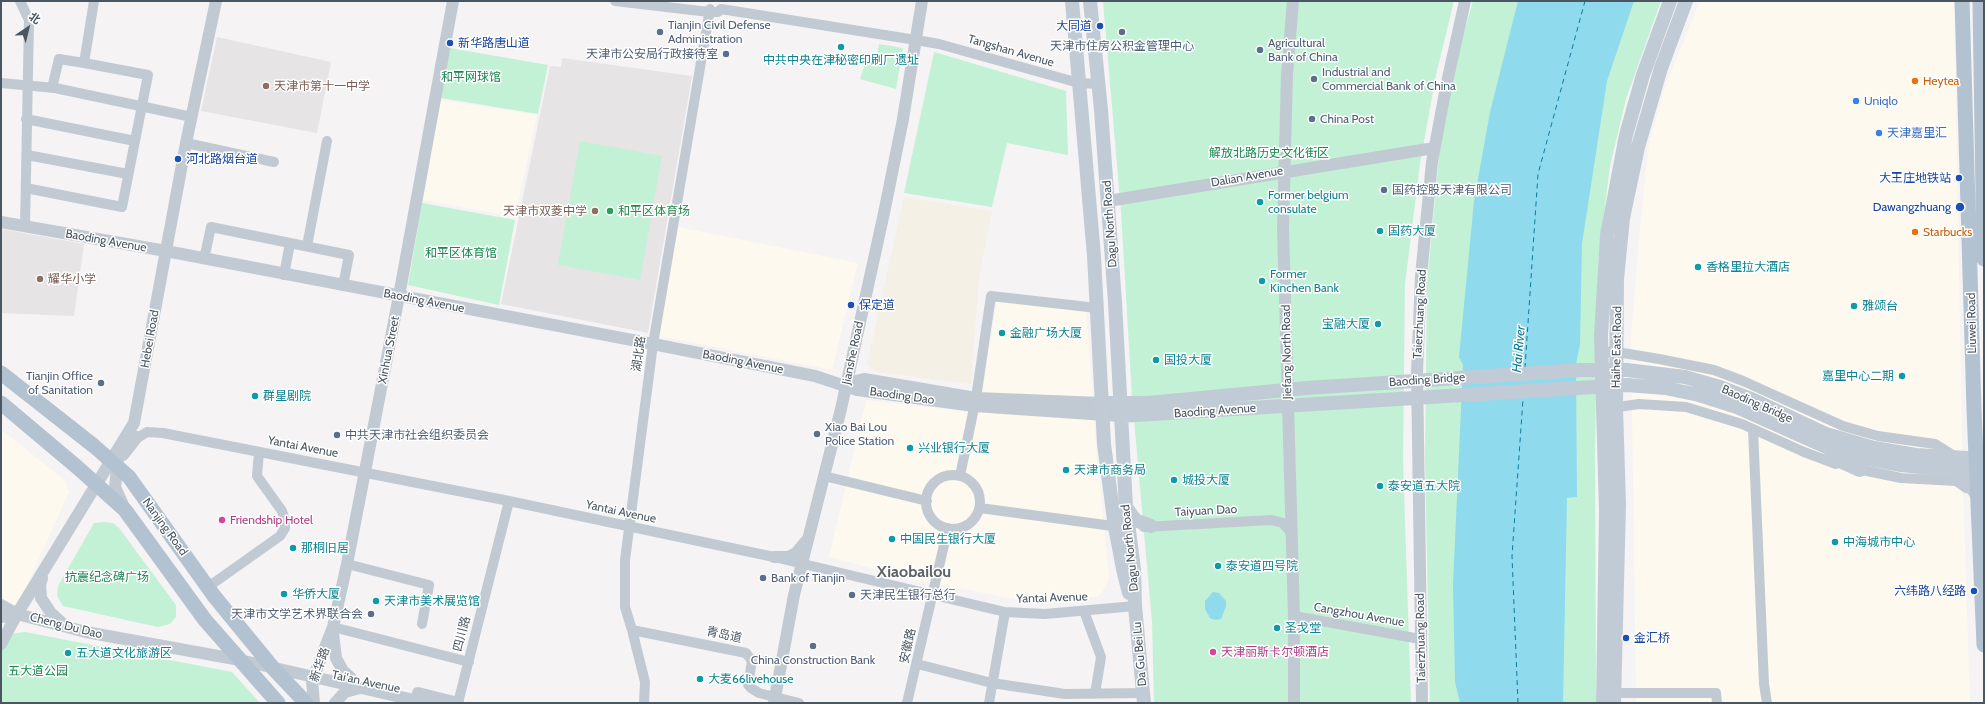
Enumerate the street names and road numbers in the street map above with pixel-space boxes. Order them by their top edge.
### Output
street label: Tangshan Avenue [966,32,1056,70]
street label: Dalian Avenue [1210,164,1284,190]
street label: Dagu North Road [1100,180,1120,268]
street label: Baoding Avenue [64,227,148,255]
street label: Taierzhuang Road [1410,269,1430,359]
street label: Baoding Avenue [382,286,466,316]
street label: Liuwei Road [1964,292,1980,354]
street label: Jiefang North Road [1279,305,1295,399]
street label: Haihe East Road [1609,306,1625,388]
street label: Hebei Road [138,309,162,369]
street label: Xinhua Street [375,315,403,385]
street label: Jianshe Road [839,320,867,386]
street label: 湖北路 [629,335,649,373]
street label: Baoding Avenue [701,347,785,377]
street label: Baoding Bridge [1388,370,1466,390]
street label: Baoding Bridge [1719,382,1795,426]
street label: Baoding Dao [869,384,935,408]
street label: Baoding Avenue [1174,401,1256,421]
street label: Yantai Avenue [267,433,339,461]
street label: Nanjing Road [139,496,191,558]
street label: Yantai Avenue [585,498,657,526]
street label: Taiyuan Dao [1174,502,1238,520]
street label: Dagu North Road [1118,504,1142,592]
street label: Yantai Avenue [1016,590,1088,606]
street label: Taierzhuang Road [1413,593,1429,683]
street label: Cangzhou Avenue [1313,600,1405,630]
street label: Cheng Du Dao [28,610,104,642]
street label: 四川路 [451,615,473,653]
street label: Da Gu Bei Lu [1130,621,1150,687]
street label: 青岛道 [705,624,743,646]
street label: 安徽路 [897,627,919,665]
street label: 新华路 [307,646,333,684]
street label: Tai'an Avenue [331,668,401,696]

